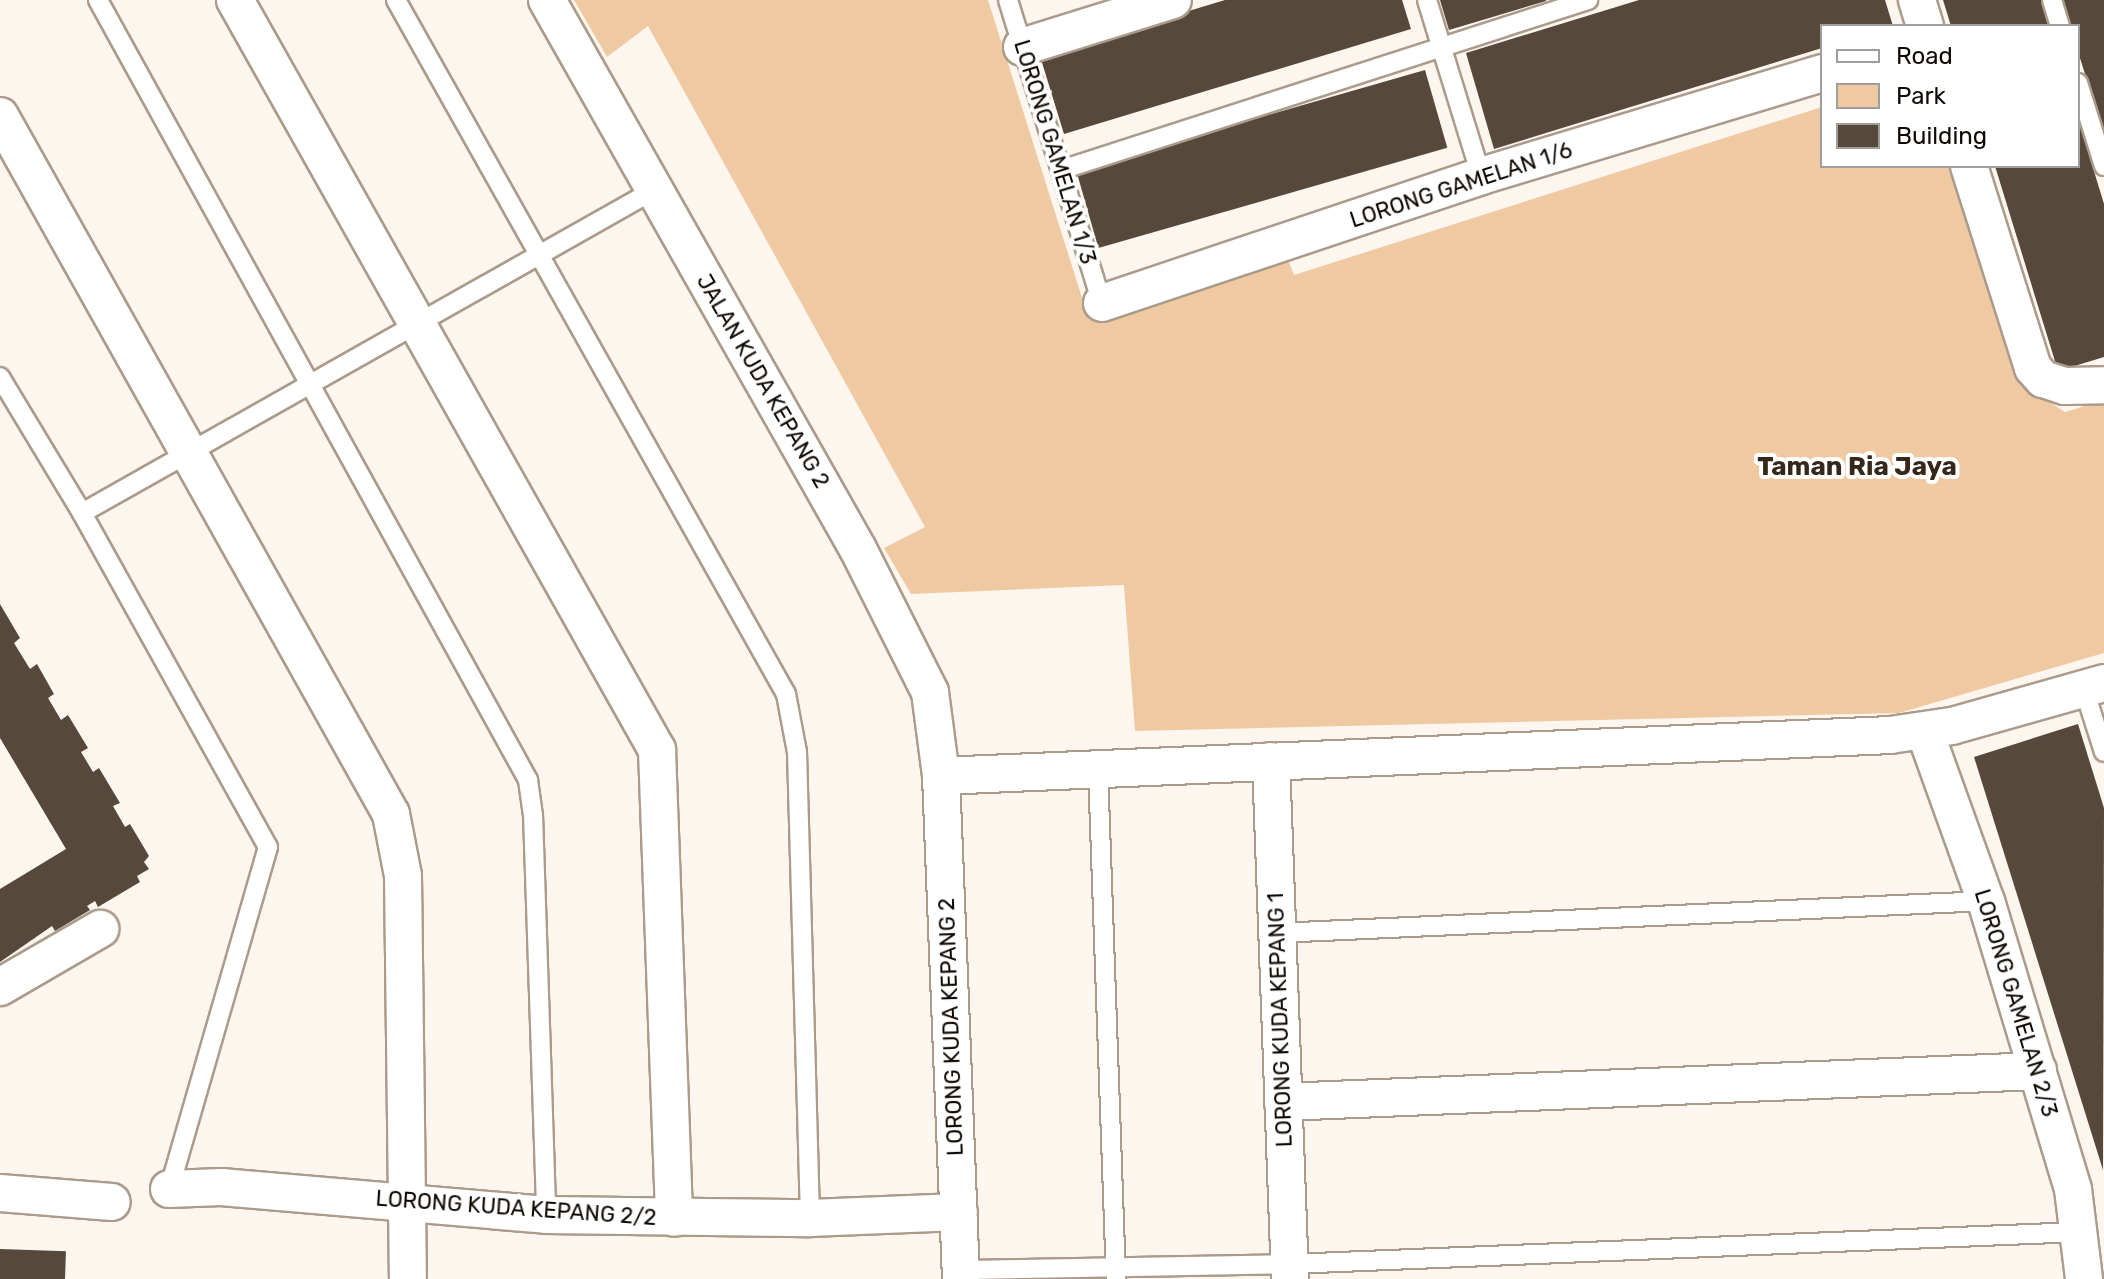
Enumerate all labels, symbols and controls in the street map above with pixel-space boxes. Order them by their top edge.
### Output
legend [1820,24,2080,168]
street label: LORONG GAMELAN 1/3 [1008,37,1102,267]
text: Road [1896,42,1953,70]
text: Park [1896,82,1946,110]
text: Building [1896,122,1987,150]
street label: LORONG GAMELAN 1/6 [1347,137,1575,233]
street label: JALAN KUDA KEPANG 2 [691,269,835,493]
district label: Taman Ria Jaya [1757,451,1957,483]
street label: LORONG GAMELAN 2/3 [1969,886,2063,1120]
street label: LORONG KUDA KEPANG 1 [1262,892,1298,1148]
street label: LORONG KUDA KEPANG 2 [933,897,969,1157]
street label: LORONG KUDA KEPANG 2/2 [374,1185,658,1231]

